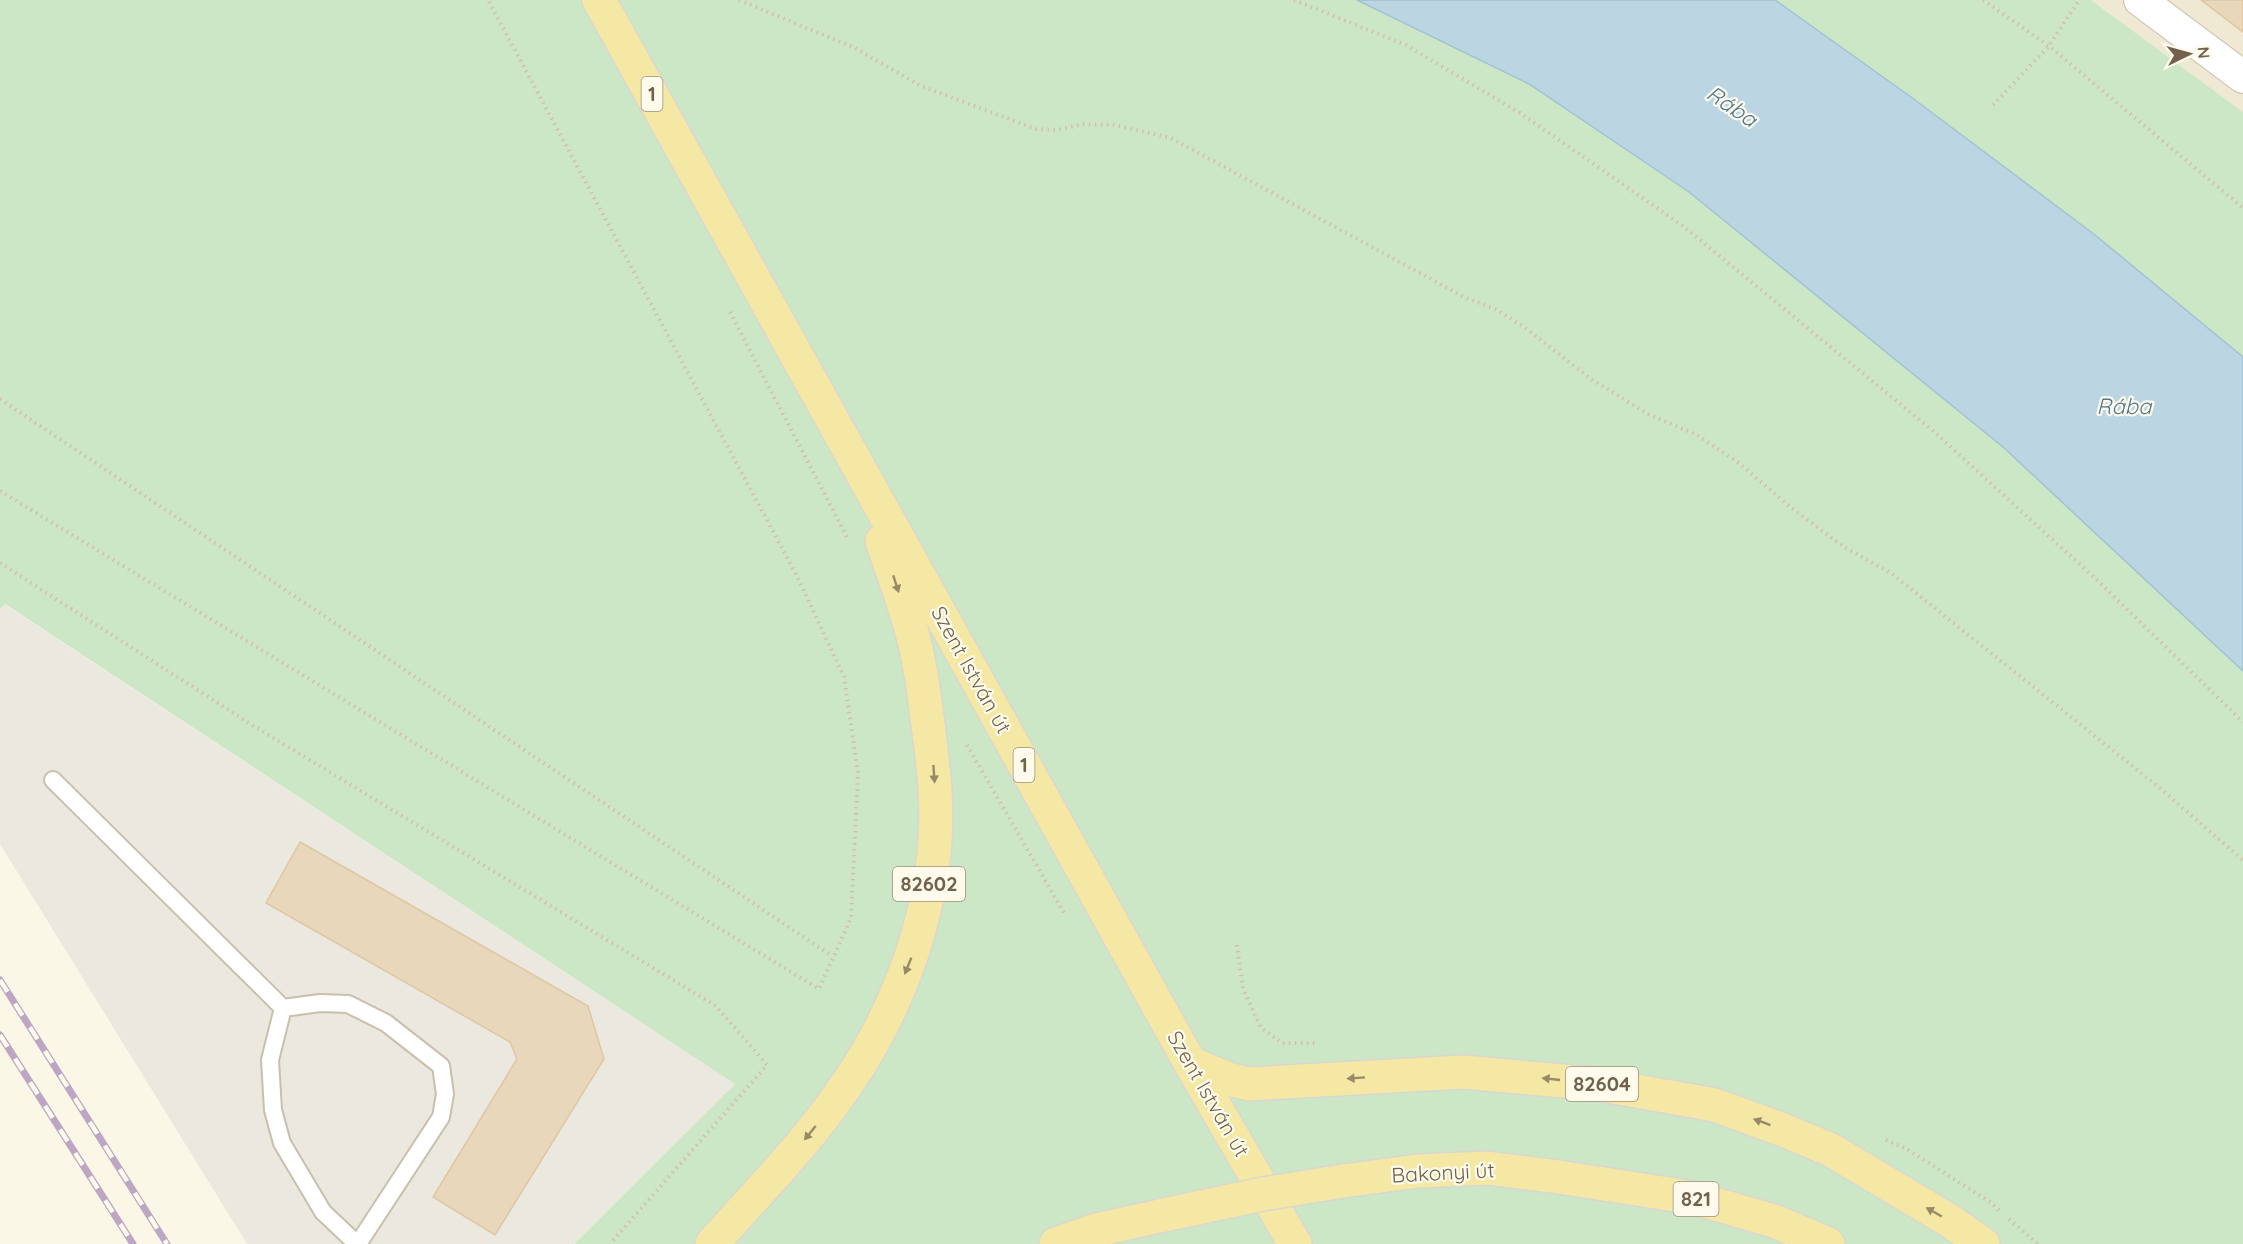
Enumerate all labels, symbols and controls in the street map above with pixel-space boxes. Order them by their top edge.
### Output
north arrow [2159,24,2219,84]
text: N [2193,46,2214,59]
road number: 1 [642,77,662,111]
water label: Rába [1701,79,1764,134]
water label: Rába [2097,392,2153,420]
one-way arrow [891,575,901,593]
street label: Szent István út [926,601,1018,738]
road number: 1 [1014,748,1034,782]
one-way arrow [929,765,938,784]
road number: 82602 [893,867,965,901]
one-way arrow [903,957,913,975]
street label: Szent István út [1162,1026,1255,1161]
road number: 82604 [1566,1067,1638,1101]
one-way arrow [1347,1074,1366,1083]
one-way arrow [1541,1074,1560,1083]
one-way arrow [1753,1117,1771,1126]
one-way arrow [804,1126,816,1141]
street label: Bakonyi út [1391,1156,1495,1188]
road number: 821 [1674,1182,1718,1216]
one-way arrow [1926,1206,1942,1217]

